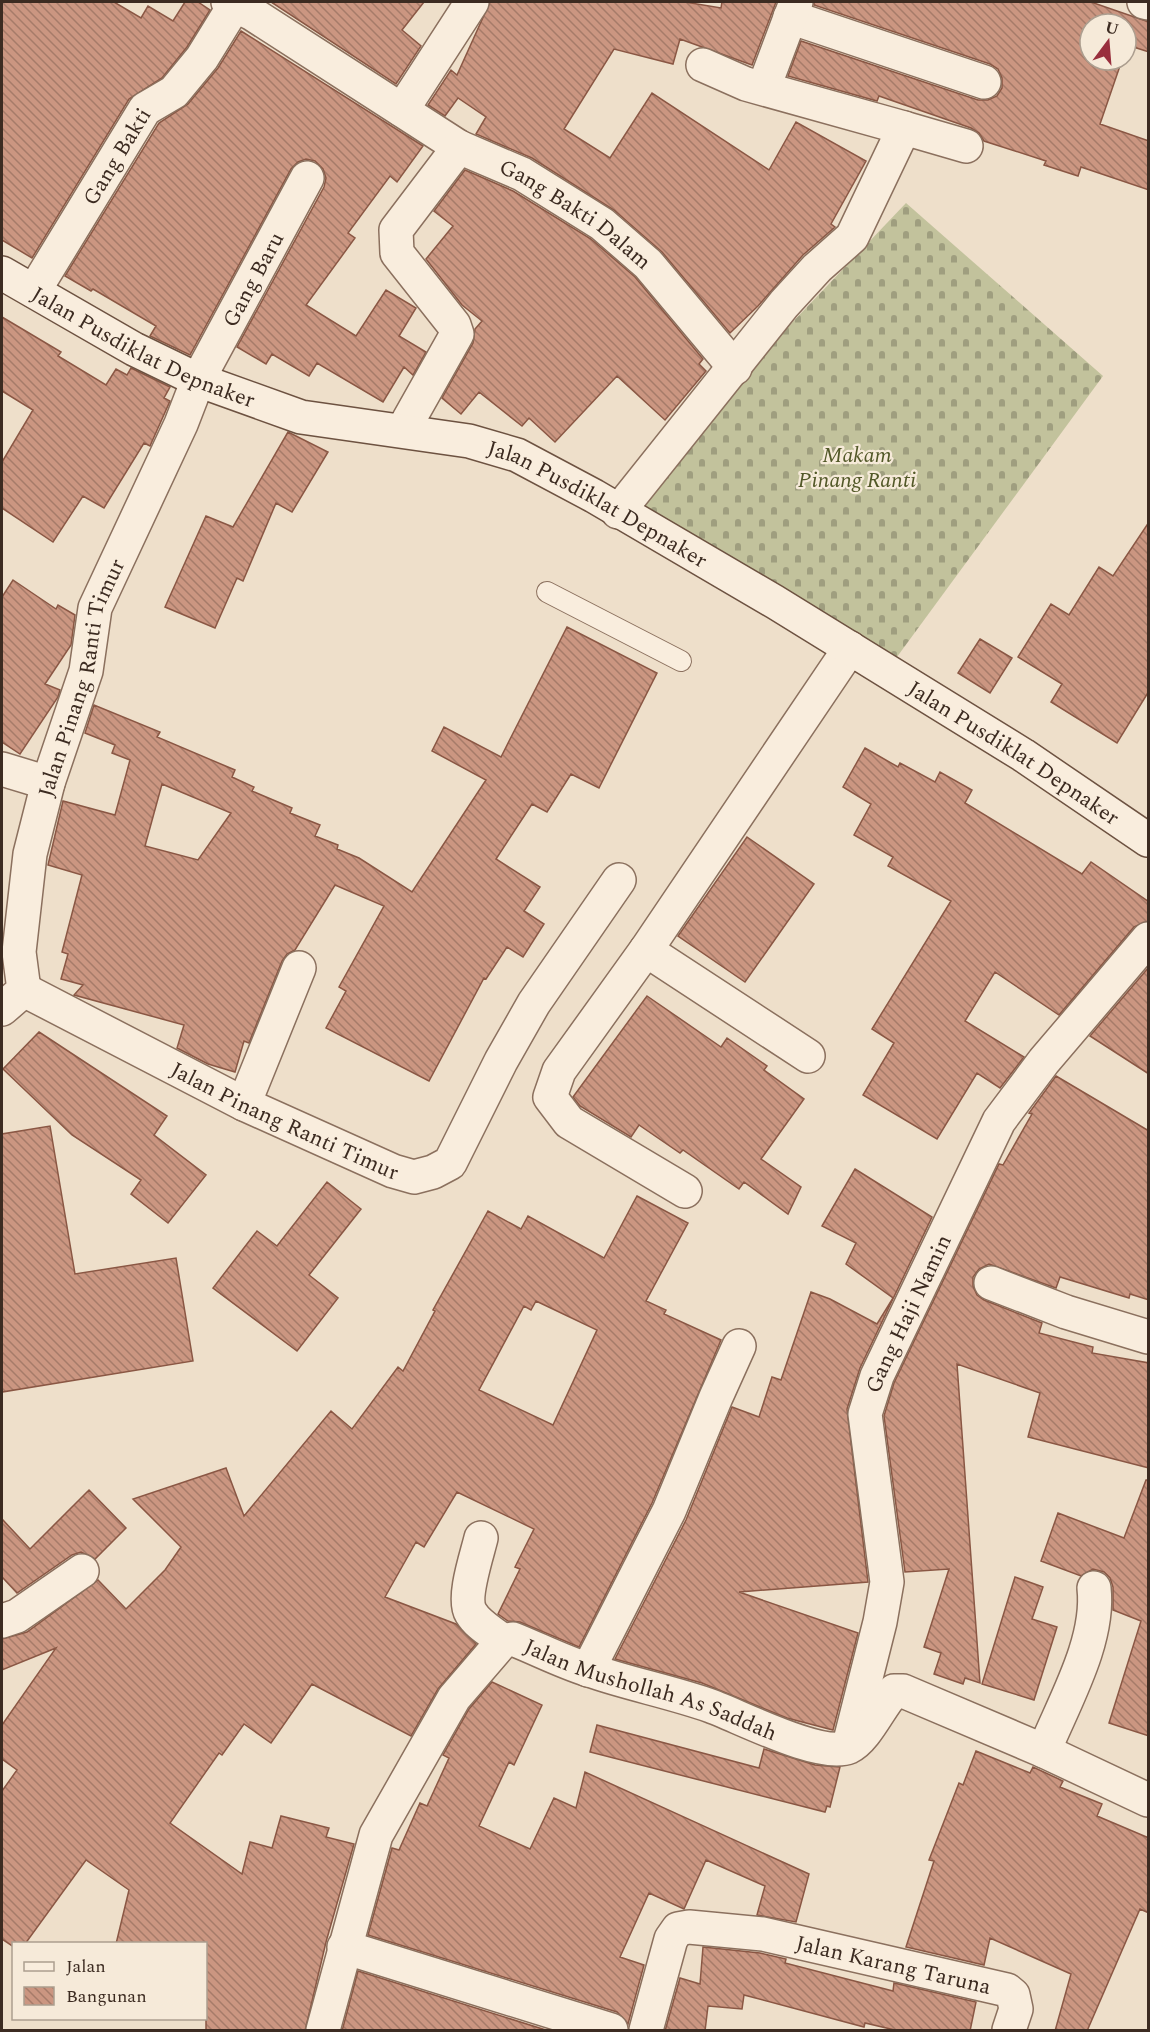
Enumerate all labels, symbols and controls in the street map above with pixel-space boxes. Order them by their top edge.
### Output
north arrow [1078,12,1138,72]
text: U [1102,15,1122,42]
street label: Gang Bakti [75,102,160,212]
street label: Gang Bakti Dalam [494,151,658,278]
street label: Gang Baru [214,226,293,334]
street label: Jalan Pusdiklat Depnaker [25,278,260,417]
street label: Jalan Pusdiklat Depnaker [483,432,714,577]
park label: Makam Pinang Ranti [798,439,916,497]
street label: Jalan Pinang Ranti Timur [30,553,134,801]
street label: Jalan Pusdiklat Depnaker [901,673,1126,834]
street label: Jalan Pinang Ranti Timur [164,1054,403,1190]
street label: Gang Haji Namin [858,1229,960,1397]
street label: Jalan Mushollah As Saddah [519,1631,782,1750]
street label: Jalan Karang Taruna [792,1927,994,2004]
legend [12,1942,207,2020]
text: Jalan [66,1953,106,1980]
text: Bangunan [66,1983,147,2010]

